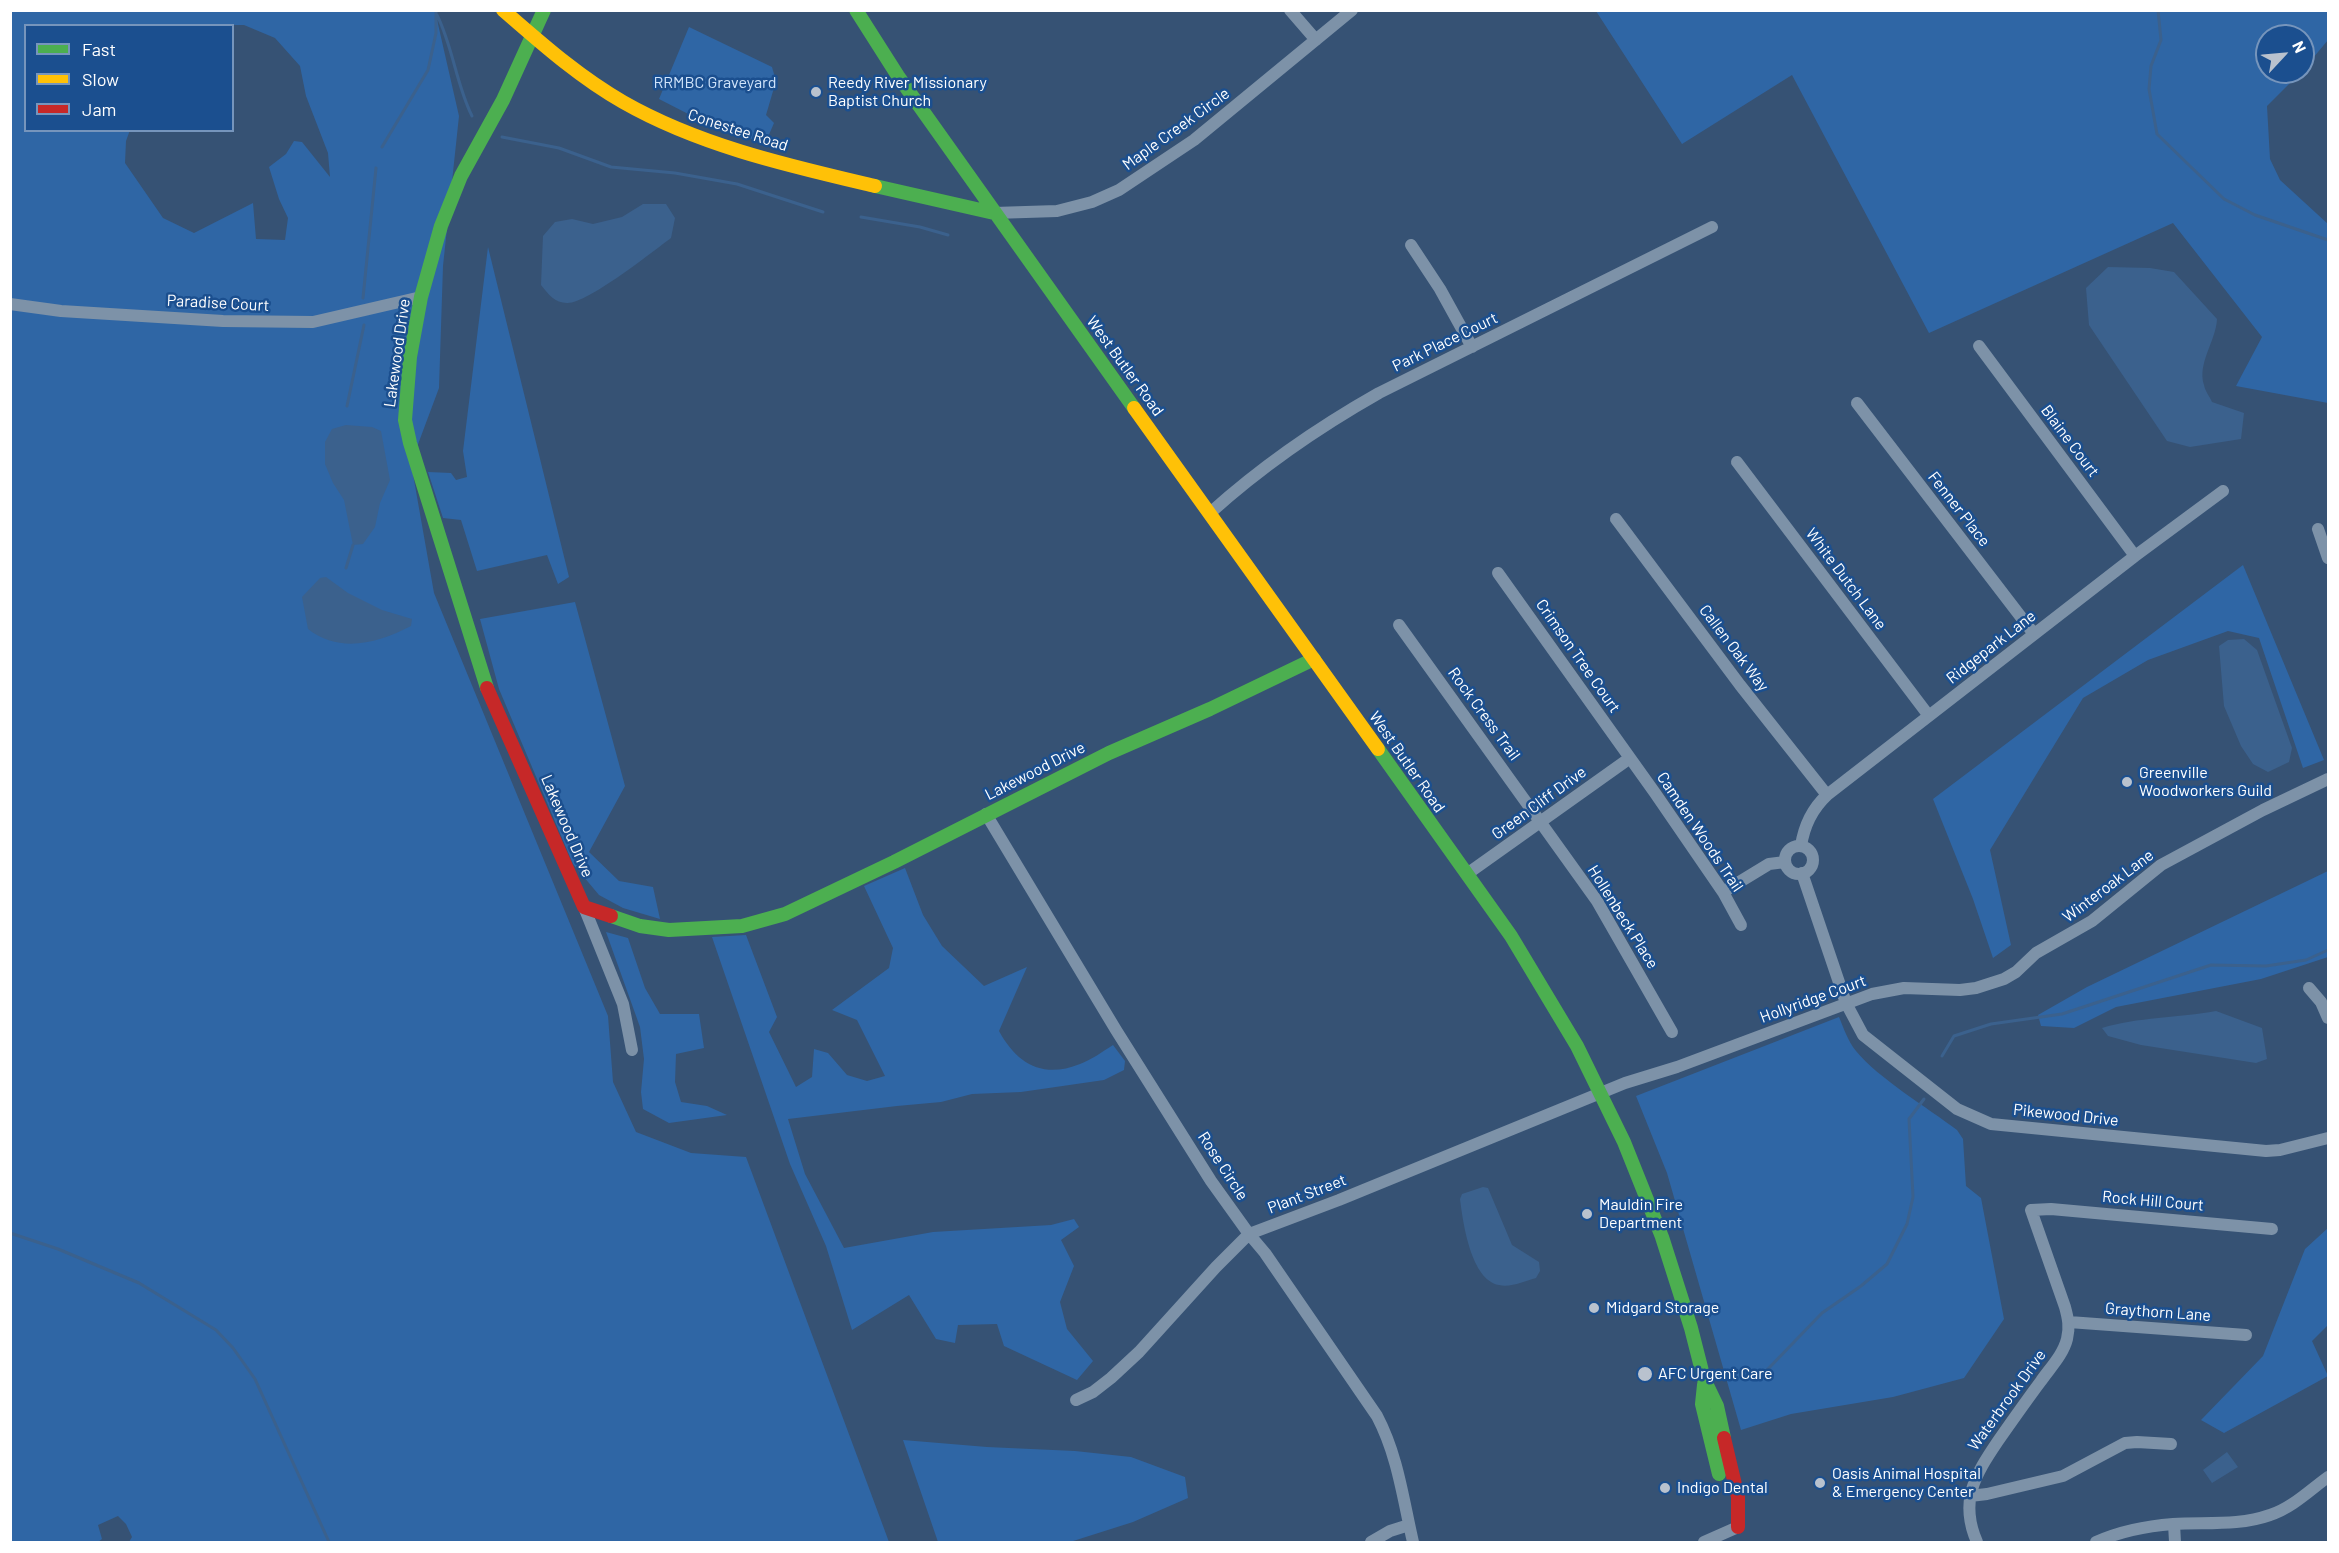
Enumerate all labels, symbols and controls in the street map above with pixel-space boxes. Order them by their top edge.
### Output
legend [24,24,234,132]
north arrow [2255,24,2315,84]
text: Fast [82,38,116,60]
text: N [2289,38,2311,56]
text: Slow [82,68,119,90]
park label: RRMBC Graveyard [653,73,777,93]
place label: Reedy River Missionary Baptist Church [828,73,987,111]
street label: Maple Creek Circle [1119,84,1233,174]
marker: Reedy River Missionary Baptist Church [809,85,823,99]
text: Jam [82,98,116,120]
street label: Conestee Road [685,105,791,155]
street label: Paradise Court [166,291,270,315]
street label: Lakewood Drive [380,297,414,409]
street label: Park Place Court [1389,308,1501,376]
street label: West Butler Road [1082,312,1168,420]
street label: Blaine Court [2037,401,2103,481]
street label: Fenner Place [1924,468,1994,550]
street label: White Dutch Lane [1802,524,1890,634]
street label: Crimson Tree Court [1532,596,1624,716]
street label: Callen Oak Way [1695,601,1773,695]
street label: Ridgepark Lane [1943,606,2039,688]
street label: Rock Cress Trail [1444,664,1524,764]
street label: West Butler Road [1365,708,1449,816]
street label: Lakewood Drive [982,738,1088,804]
street label: Green Cliff Drive [1488,762,1590,844]
place label: Greenville Woodworkers Guild [2139,763,2272,801]
street label: Camden Woods Trail [1653,768,1747,896]
street label: Lakewood Drive [537,772,597,880]
marker: Greenville Woodworkers Guild [2120,775,2134,789]
street label: Winteroak Lane [2059,846,2157,926]
street label: Hollenbeck Place [1583,862,1663,972]
street label: Hollyridge Court [1757,971,1869,1027]
street label: Pikewood Drive [2012,1100,2120,1130]
street label: Rose Circle [1194,1128,1252,1204]
street label: Plant Street [1265,1170,1349,1218]
street label: Rock Hill Court [2101,1187,2205,1215]
place label: Mauldin Fire Department [1599,1195,1683,1233]
marker: Mauldin Fire Department [1580,1207,1594,1221]
place label: Midgard Storage [1606,1298,1719,1318]
street label: Graythorn Lane [2104,1299,2212,1325]
marker: Midgard Storage [1587,1301,1601,1315]
street label: Waterbrook Drive [1964,1346,2050,1454]
place label: AFC Urgent Care [1658,1364,1772,1384]
marker: AFC Urgent Care [1636,1365,1654,1383]
place label: Oasis Animal Hospital & Emergency Center [1832,1464,1981,1502]
marker: Oasis Animal Hospital & Emergency Center [1813,1476,1827,1490]
place label: Indigo Dental [1677,1478,1768,1498]
marker: Indigo Dental [1658,1481,1672,1495]

